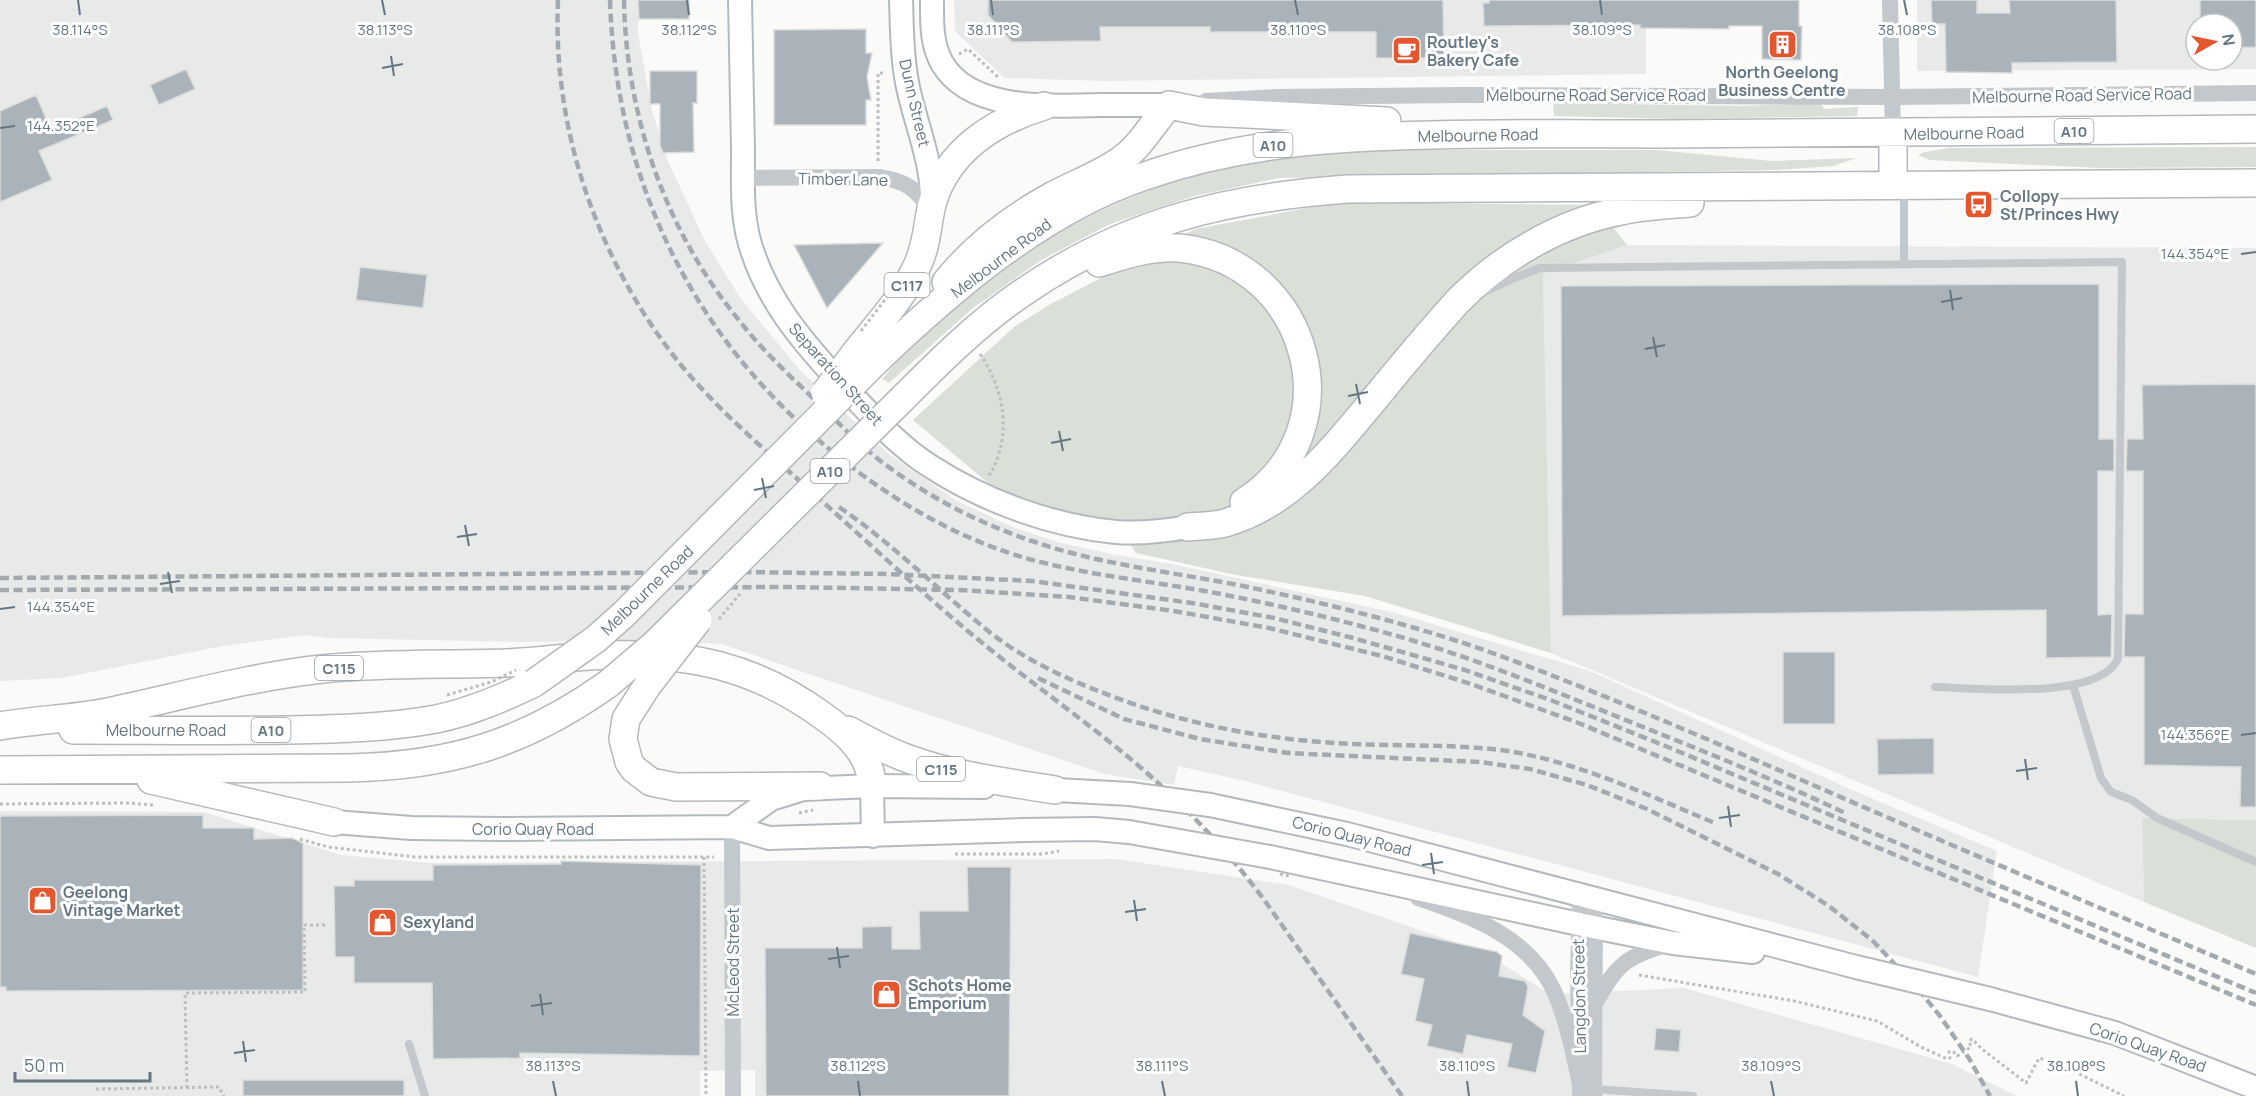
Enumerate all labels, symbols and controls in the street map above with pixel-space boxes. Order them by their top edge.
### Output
north arrow [2184,12,2244,72]
text: 38.114°S [52,19,108,40]
text: 38.113°S [358,19,413,40]
text: 38.112°S [661,19,717,40]
text: 38.111°S [967,19,1019,40]
text: 38.110°S [1270,19,1326,40]
text: 38.109°S [1572,19,1632,40]
text: 38.108°S [1878,19,1936,40]
building icon: North Geelong Business Centre [1766,28,1798,60]
place label: Routley's Bakery Cafe [1427,31,1519,71]
text: N [2217,32,2241,47]
cafe icon: Routley's Bakery Cafe [1390,35,1422,67]
street label: Dunn Street [894,57,936,149]
place label: North Geelong Business Centre [1718,61,1846,101]
street label: Melbourne Road Service Road [1972,82,2192,108]
street label: Melbourne Road Service Road [1486,84,1706,106]
text: 144.352°E [27,115,95,136]
road number: A10 [2054,119,2094,143]
street label: Melbourne Road [1903,121,2025,145]
street label: Melbourne Road [1417,123,1539,147]
road number: A10 [1254,133,1292,157]
street label: Timber Lane [798,167,888,191]
place label: Collopy St/Princes Hwy [2000,185,2119,225]
bus stop icon: Collopy St/Princes Hwy [1963,189,1995,221]
street label: Melbourne Road [946,213,1056,303]
text: 144.354°E [2161,243,2229,264]
road number: C117 [884,273,930,297]
street label: Separation Street [784,318,888,430]
road number: A10 [810,459,850,483]
street label: Melbourne Road [596,540,698,640]
text: 144.354°E [27,596,95,617]
road number: C115 [315,656,363,680]
road number: A10 [252,718,290,742]
street label: Melbourne Road [106,719,226,741]
text: 144.356°E [2161,724,2229,745]
road number: C115 [917,757,965,781]
street label: Corio Quay Road [1290,811,1414,861]
street label: Corio Quay Road [472,818,594,840]
place label: Geelong Vintage Market [63,881,181,921]
shop icon: Geelong Vintage Market [26,885,58,917]
shop icon: Sexyland [366,906,398,938]
street label: McLeod Street [722,908,744,1016]
place label: Sexyland [403,911,474,933]
street label: Langdon Street [1567,938,1591,1054]
place label: Schots Home Emporium [908,974,1012,1014]
shop icon: Schots Home Emporium [871,978,903,1010]
street label: Corio Quay Road [2087,1017,2209,1077]
scale bar [15,1045,150,1083]
text: 50 m [24,1053,64,1077]
text: 38.113°S [526,1055,581,1076]
text: 38.112°S [830,1055,886,1076]
text: 38.111°S [1136,1055,1188,1076]
text: 38.110°S [1439,1055,1495,1076]
text: 38.109°S [1741,1055,1801,1076]
text: 38.108°S [2047,1055,2105,1076]

